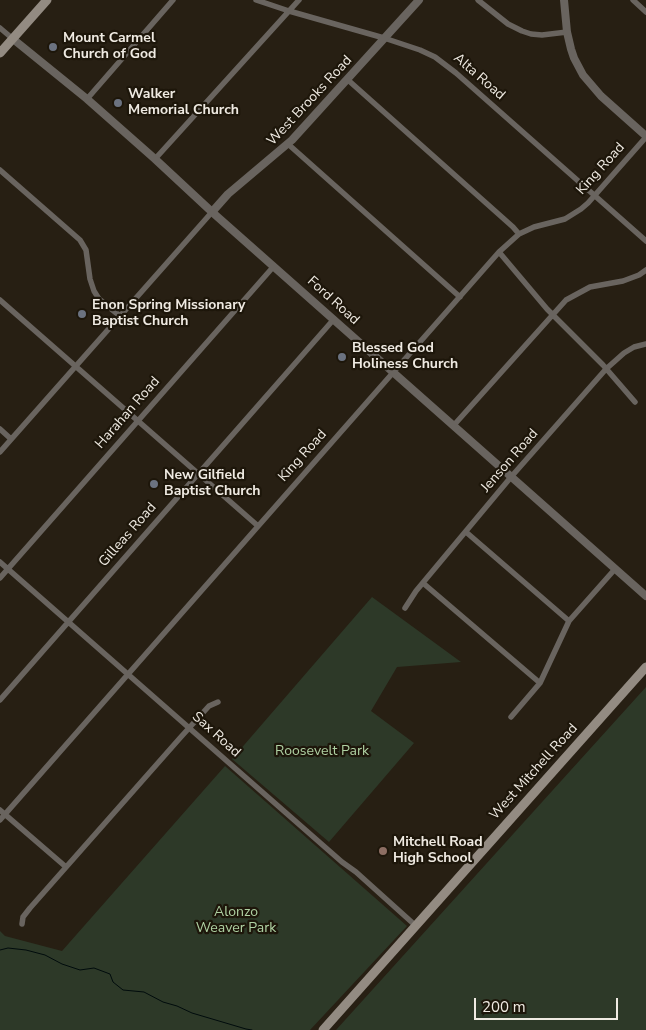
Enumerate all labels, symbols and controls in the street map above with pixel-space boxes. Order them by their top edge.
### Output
place label: Mount Carmel Church of God [63,31,156,64]
marker: Mount Carmel Church of God [47,41,59,53]
street label: Alta Road [450,50,508,104]
street label: West Brooks Road [264,53,356,149]
place label: Walker Memorial Church [128,87,239,120]
marker: Walker Memorial Church [112,97,124,109]
street label: King Road [573,139,629,199]
street label: Ford Road [303,273,363,329]
place label: Enon Spring Missionary Baptist Church [92,298,245,331]
marker: Enon Spring Missionary Baptist Church [76,308,88,320]
place label: Blessed God Holiness Church [352,341,458,374]
marker: Blessed God Holiness Church [336,351,348,363]
street label: Harahan Road [92,374,164,452]
street label: King Road [275,426,331,486]
street label: Jenson Road [478,426,542,496]
place label: New Gilfield Baptist Church [164,468,260,501]
marker: New Gilfield Baptist Church [148,478,160,490]
street label: Gilleas Road [96,500,160,570]
street label: Sax Road [188,709,244,761]
street label: West Mitchell Road [486,720,582,824]
park label: Roosevelt Park [275,744,369,760]
place label: Mitchell Road High School [393,835,483,868]
marker: Mitchell Road High School [377,845,389,857]
park label: Alonzo Weaver Park [196,905,276,938]
scale bar [476,988,620,1020]
text: 200 m [482,997,526,1017]

